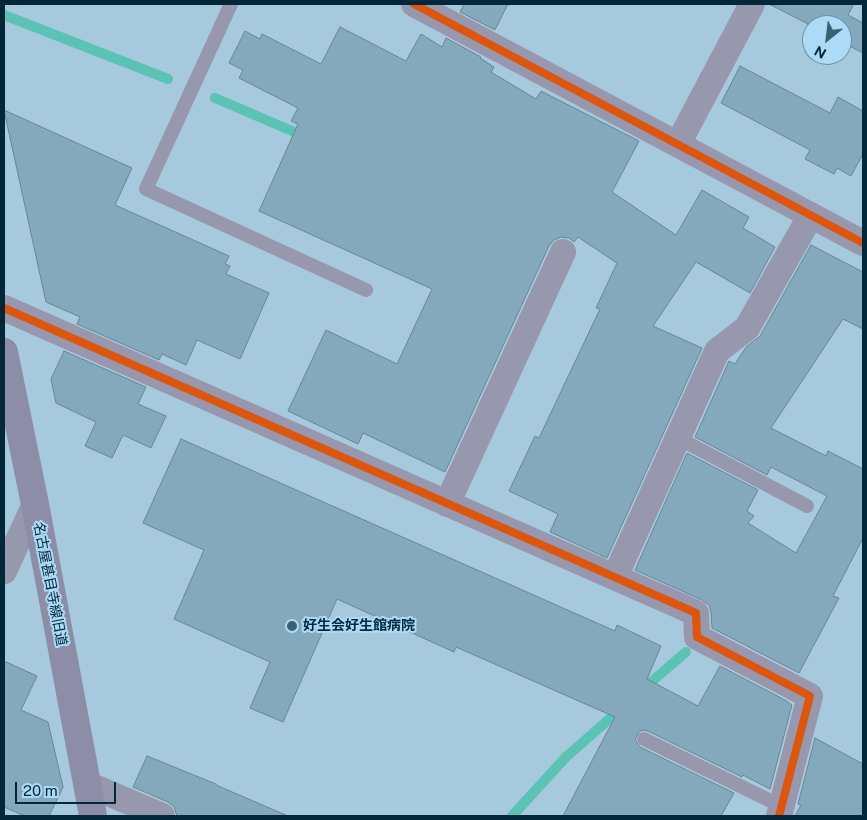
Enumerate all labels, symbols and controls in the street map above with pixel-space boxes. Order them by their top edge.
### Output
north arrow [802,15,852,65]
text: N [812,43,829,62]
street label: 名古屋甚目寺線旧道 [30,521,70,647]
place label: 好生会好生館病院 [303,618,415,634]
marker: 好生会好生館病院 [285,619,299,633]
scale bar [18,772,119,804]
text: 20 m [23,782,58,799]

